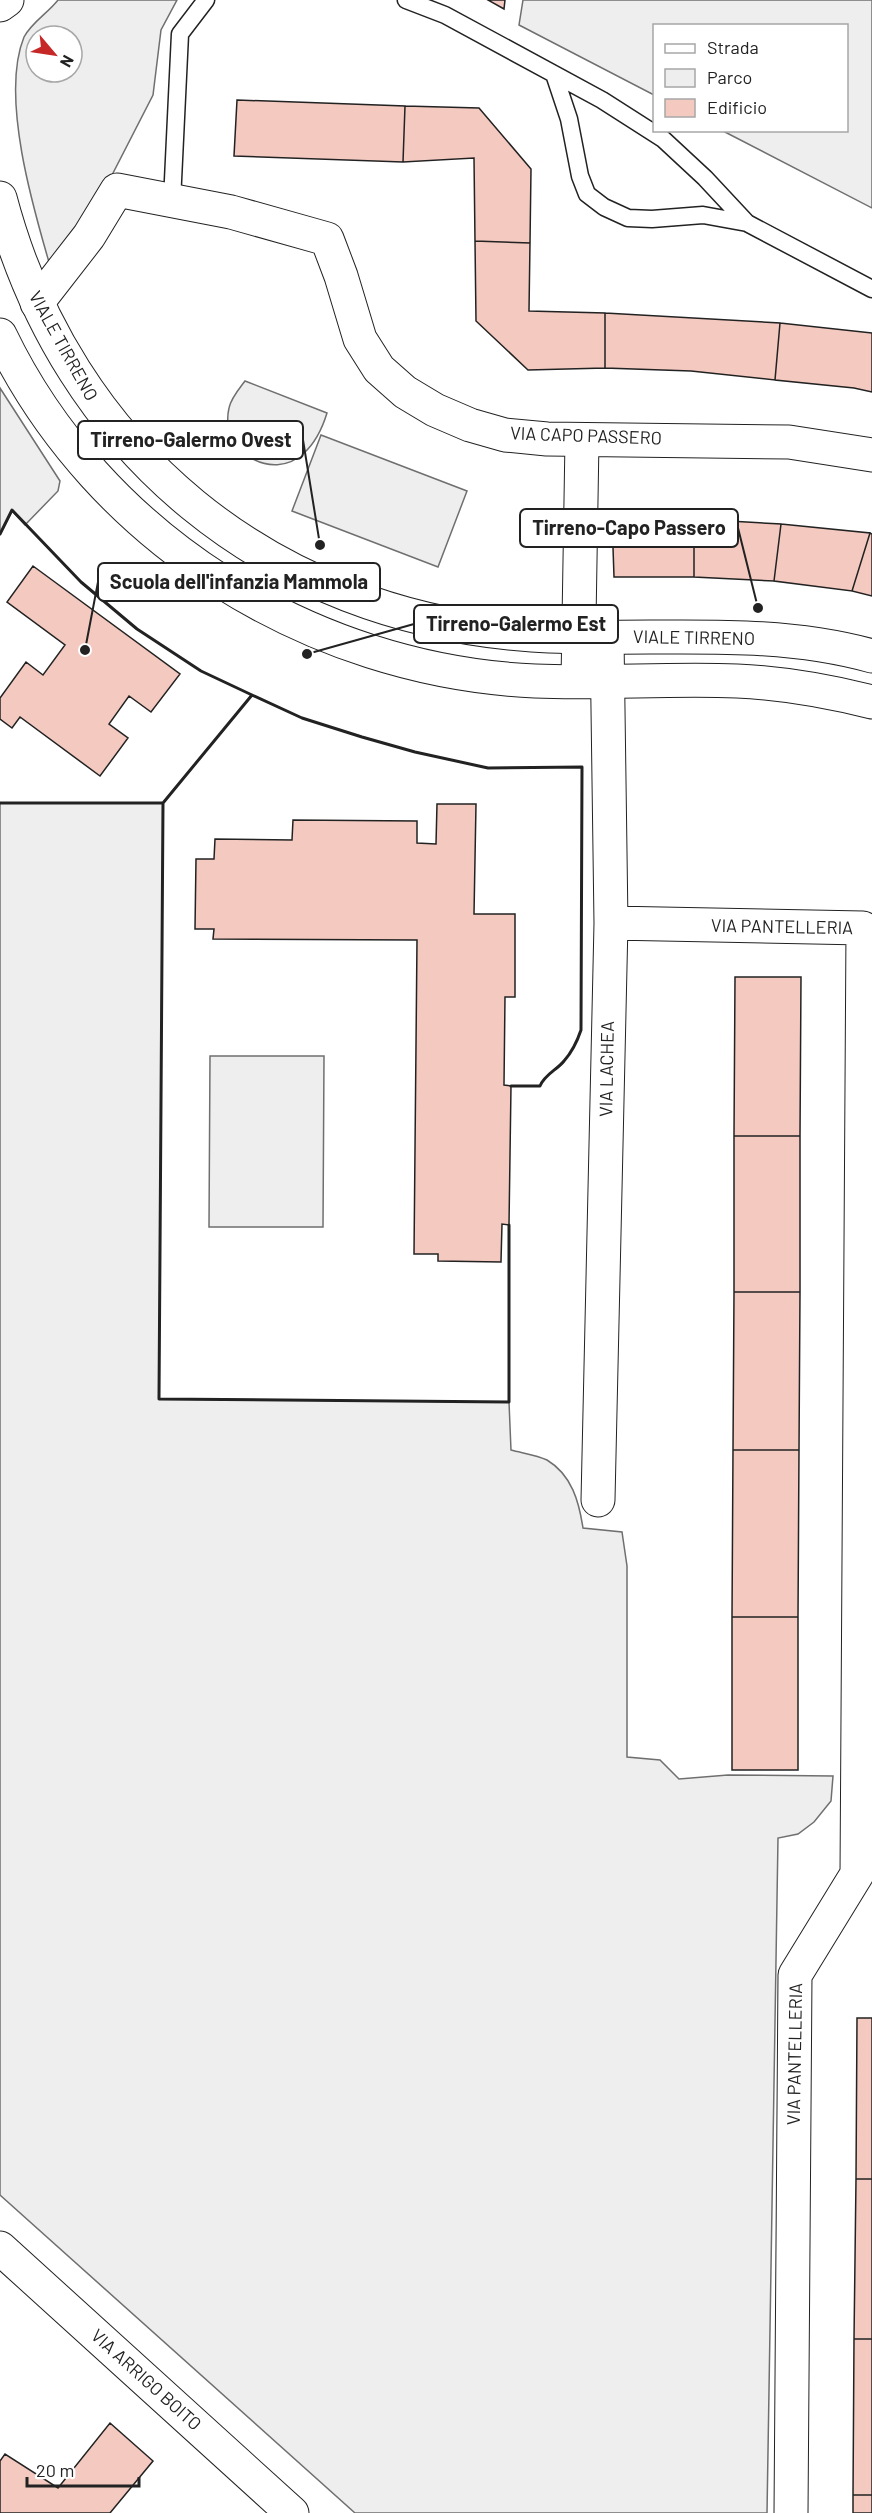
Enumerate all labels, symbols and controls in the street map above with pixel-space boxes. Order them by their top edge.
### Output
north arrow [24,24,84,84]
legend [653,24,848,132]
text: Strada [707,36,759,58]
text: N [57,52,78,71]
text: Parco [707,66,752,88]
text: Edificio [707,96,767,118]
street label: VIALE TIRRENO [25,287,103,404]
callout: Tirreno-Galermo Ovest [78,421,303,459]
street label: VIA CAPO PASSERO [510,421,662,449]
text: Tirreno-Galermo Ovest [90,427,292,451]
callout: Tirreno-Capo Passero [520,509,738,547]
text: Tirreno-Capo Passero [532,515,726,539]
callout: Scuola dell'infanzia Mammola [98,563,380,601]
text: Scuola dell'infanzia Mammola [110,569,368,593]
callout: Tirreno-Galermo Est [414,605,618,643]
text: Tirreno-Galermo Est [426,611,606,635]
street label: VIALE TIRRENO [633,625,755,649]
street label: VIA PANTELLERIA [711,914,853,938]
street label: VIA LACHEA [594,1021,618,1117]
street label: VIA PANTELLERIA [782,1983,806,2125]
street label: VIA ARRIGO BOITO [87,2324,206,2435]
scale bar [27,2450,140,2488]
text: 20 m [36,2459,74,2481]

